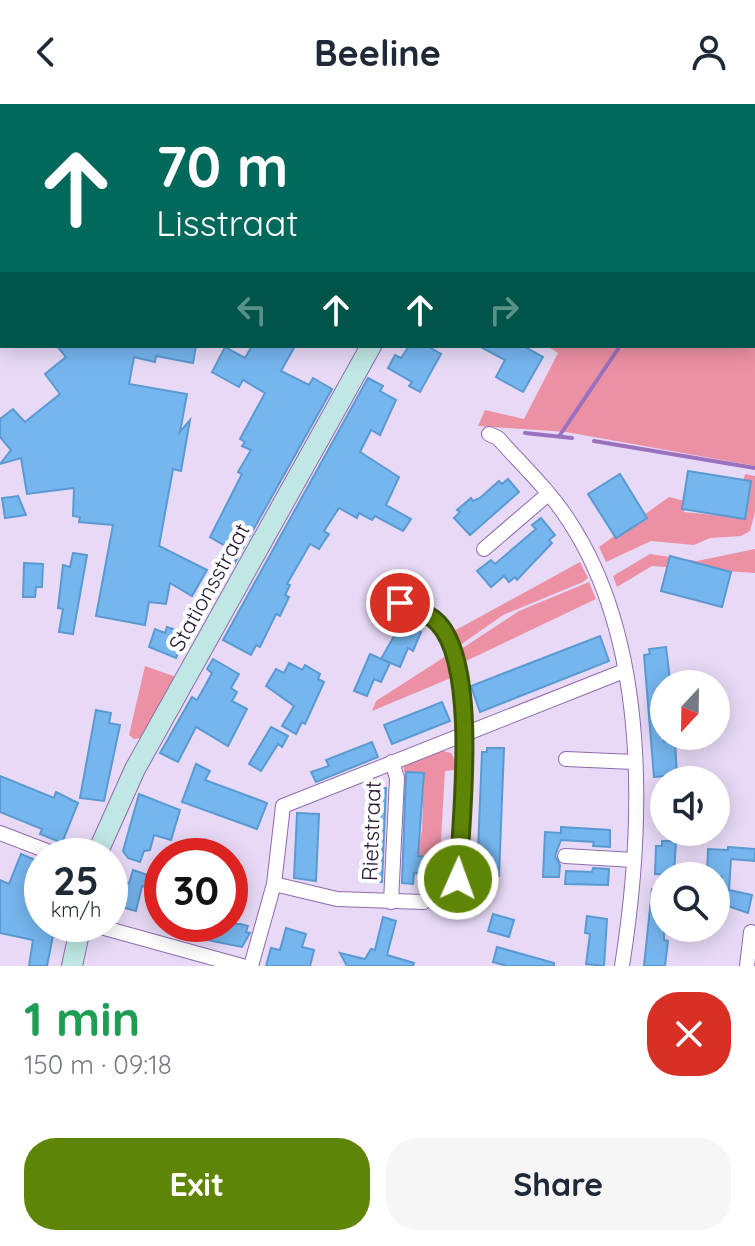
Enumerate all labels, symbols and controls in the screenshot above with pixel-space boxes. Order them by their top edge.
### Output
icon: back [24,30,68,74]
text: Beeline [314,30,441,75]
icon: person [687,30,731,74]
text: 70 m [156,131,288,201]
icon: ahead [24,136,128,240]
text: Lisstraat [156,200,298,245]
icon: left [230,288,274,332]
icon: ahead [314,288,358,332]
icon: ahead [398,288,442,332]
icon: right [482,288,526,332]
street label: Stationsstraat [162,518,256,656]
pin [366,569,434,637]
icon: arrive [378,581,422,625]
north arrow [650,670,730,750]
map controls [650,670,730,942]
button: sound [650,766,730,846]
street label: Rietstraat [355,780,387,882]
position arrow [416,837,500,921]
speed limit sign: 30 [144,838,248,942]
text: 25 [53,855,99,905]
button: search [650,862,730,942]
text: km/h [51,897,101,922]
text: 1 min [24,988,140,1048]
button: close [647,992,731,1076]
text: 150 m · 09:18 [24,1048,172,1081]
button: Exit [24,1138,370,1230]
button: Share [386,1138,731,1230]

